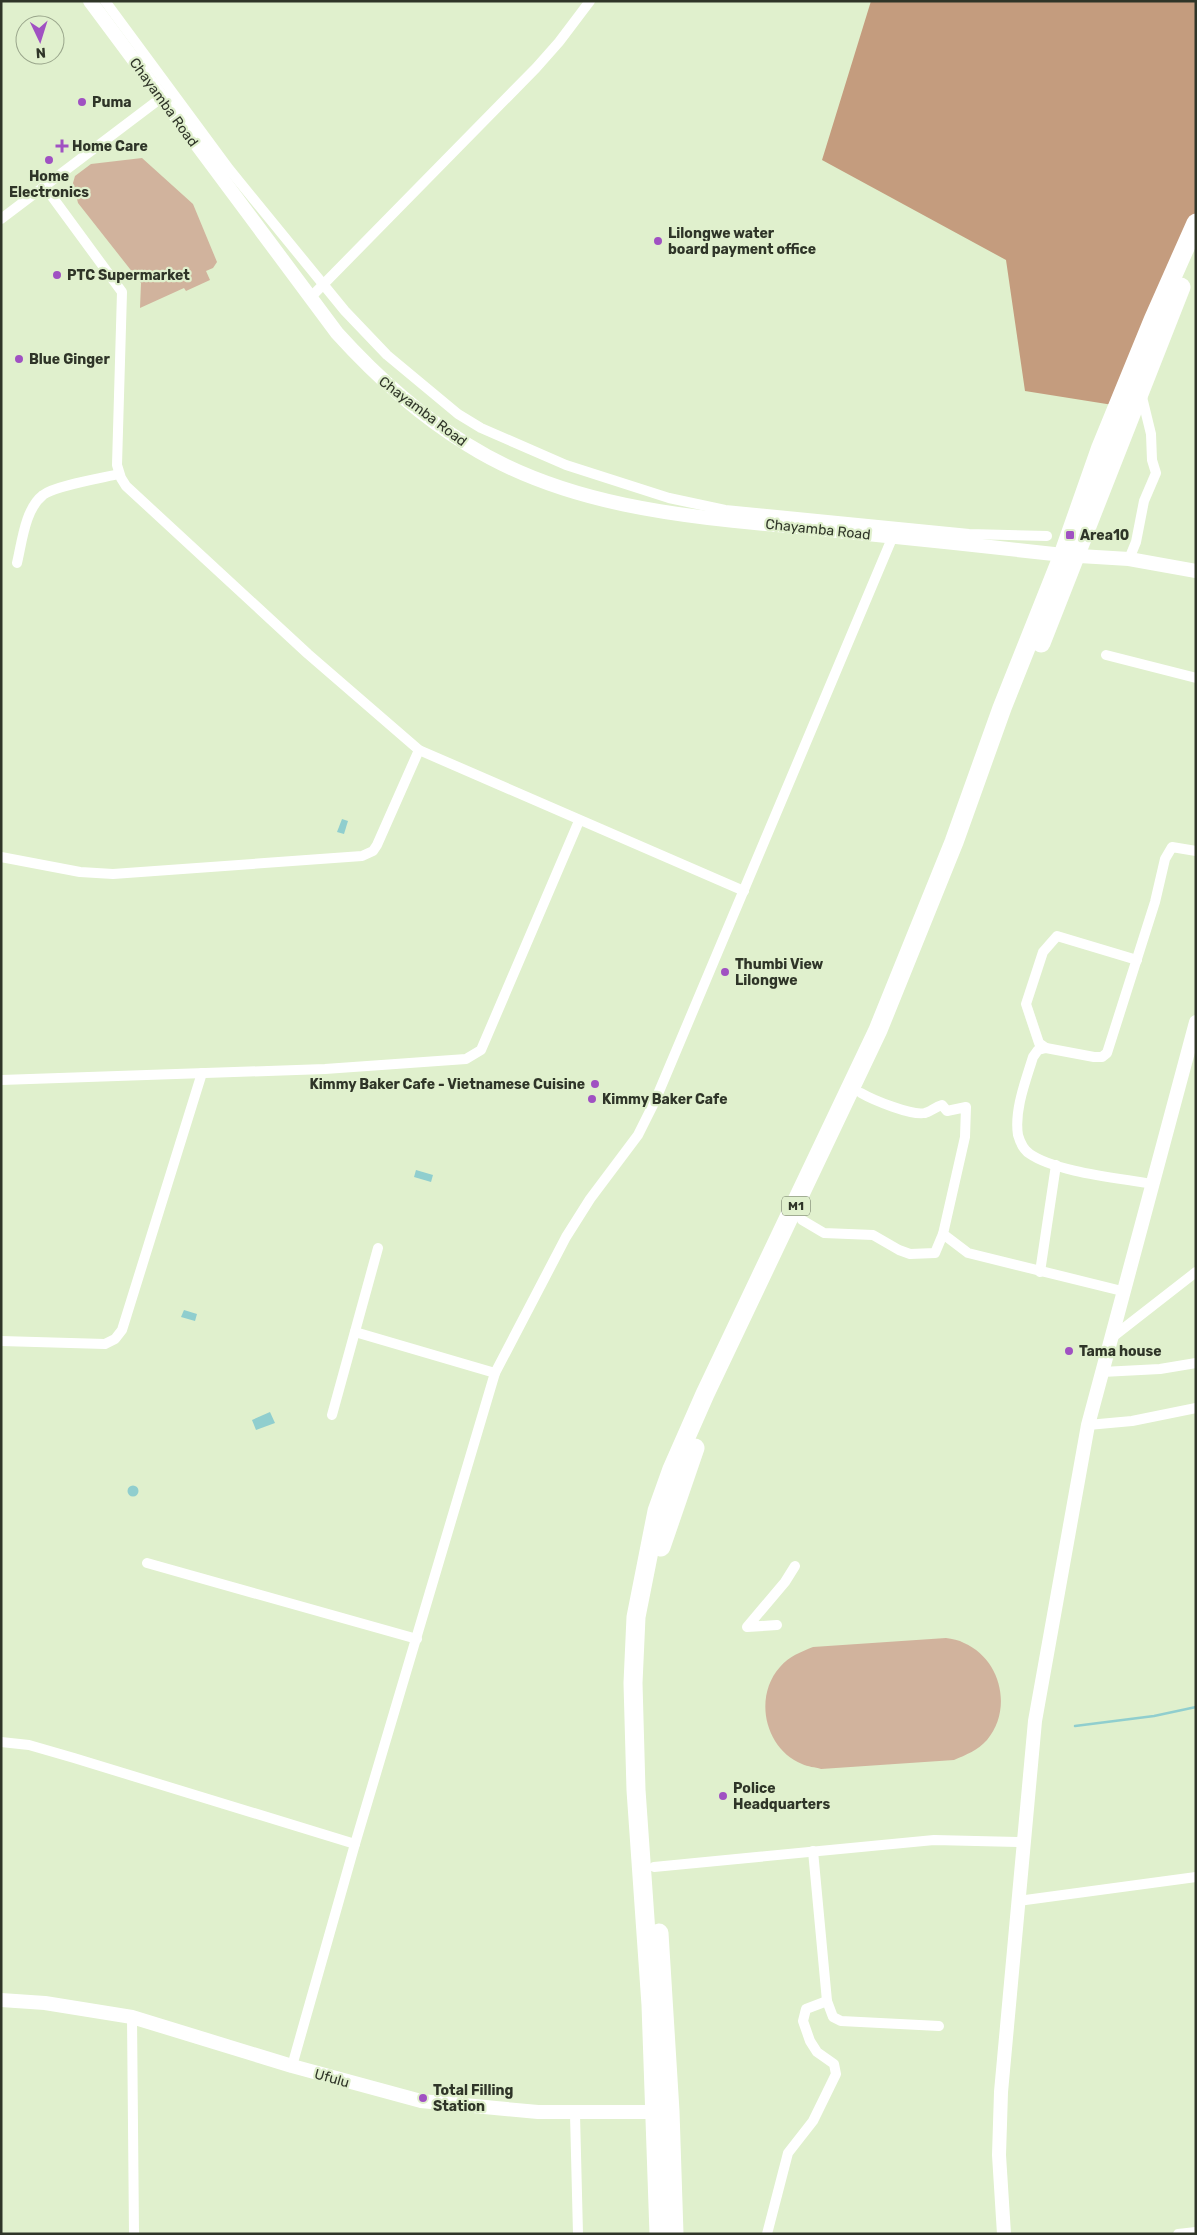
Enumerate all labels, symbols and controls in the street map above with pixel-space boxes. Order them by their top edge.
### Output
north arrow [15,15,65,65]
text: N [35,44,46,61]
street label: Chayamba Road [126,55,202,150]
place label: Puma [92,94,132,111]
marker: Puma [76,96,88,108]
place label: Home Care [72,138,148,155]
marker: Home Care [56,140,68,152]
marker: Home Electronics [43,154,55,166]
place label: Home Electronics [9,168,89,201]
place label: Lilongwe water board payment office [668,225,816,258]
marker: Lilongwe water board payment office [652,235,664,247]
place label: PTC Supermarket [67,267,190,284]
marker: PTC Supermarket [51,269,63,281]
place label: Blue Ginger [29,351,110,368]
marker: Blue Ginger [13,353,25,365]
street label: Chayamba Road [375,373,470,450]
street label: Chayamba Road [764,516,871,543]
place label: Area10 [1080,527,1129,544]
marker: Area10 [1064,529,1076,541]
place label: Thumbi View Lilongwe [735,956,824,989]
marker: Thumbi View Lilongwe [719,966,731,978]
place label: Kimmy Baker Cafe - Vietnamese Cuisine [310,1076,585,1093]
marker: Kimmy Baker Cafe - Vietnamese Cuisine [589,1078,601,1090]
place label: Kimmy Baker Cafe [602,1091,727,1108]
marker: Kimmy Baker Cafe [586,1093,598,1105]
road number: M1 [782,1196,810,1216]
place label: Tama house [1079,1343,1162,1360]
marker: Tama house [1063,1345,1075,1357]
place label: Police Headquarters [733,1780,830,1813]
marker: Police Headquarters [717,1790,729,1802]
street label: Ufulu [312,2065,351,2092]
place label: Total Filling Station [433,2082,514,2115]
marker: Total Filling Station [417,2092,429,2104]

